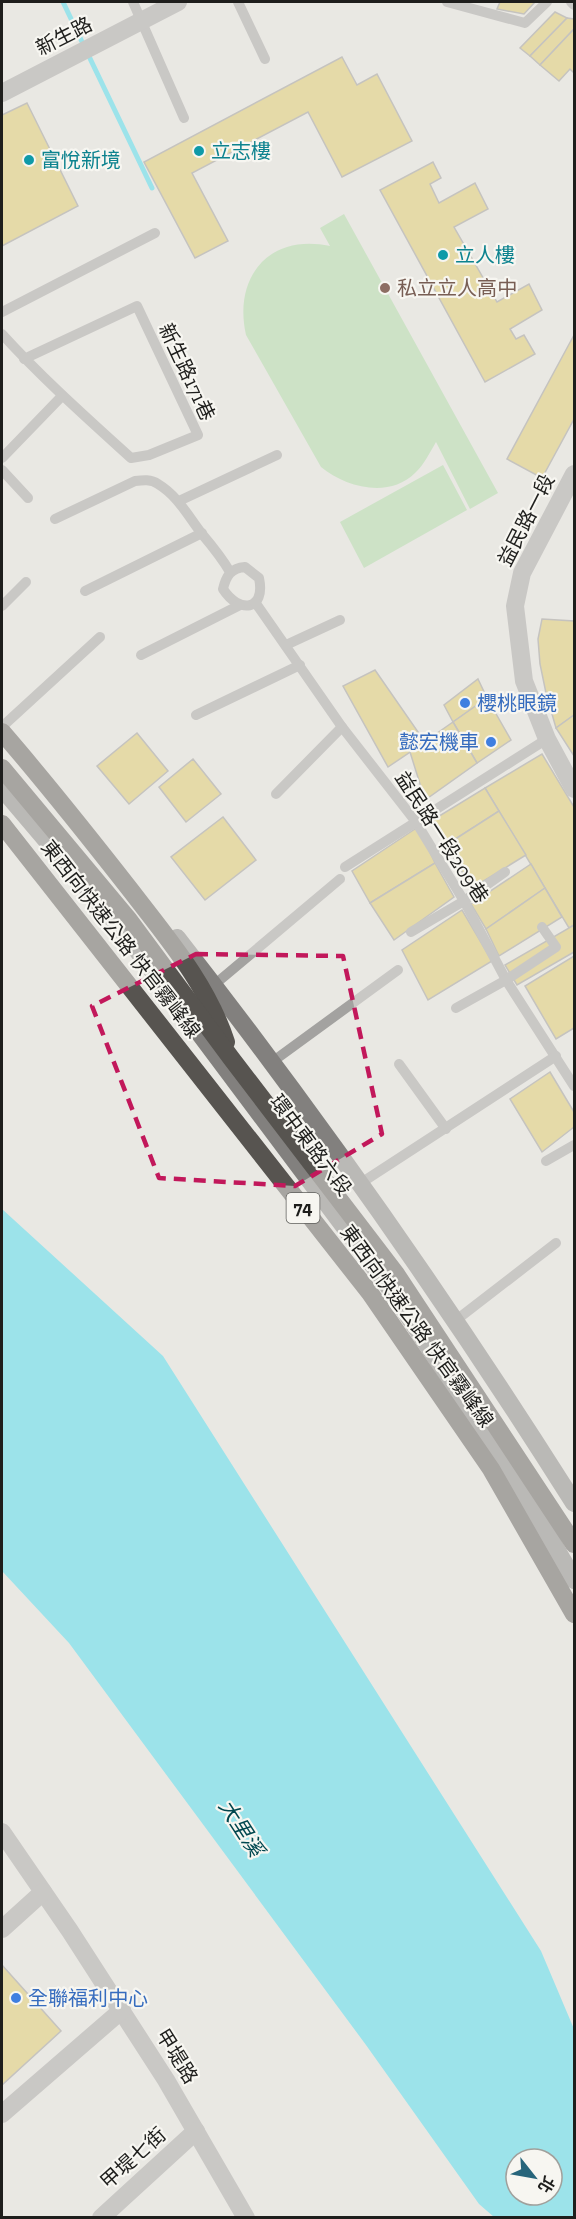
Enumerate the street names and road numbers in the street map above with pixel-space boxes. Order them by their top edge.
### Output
street label: 新生路 [32,12,96,60]
street label: 新生路171巷 [154,320,220,424]
street label: 益民路一段 [493,470,559,570]
street label: 益民路一段209巷 [390,767,494,907]
street label: 東西向快速公路 快官霧峰線 [36,835,206,1043]
street label: 環中東路六段 [265,1090,357,1200]
road number: 74 [286,1193,320,1223]
street label: 東西向快速公路 快官霧峰線 [335,1220,499,1432]
street label: 甲堤路 [151,2024,203,2088]
street label: 甲堤七街 [95,2122,171,2194]

